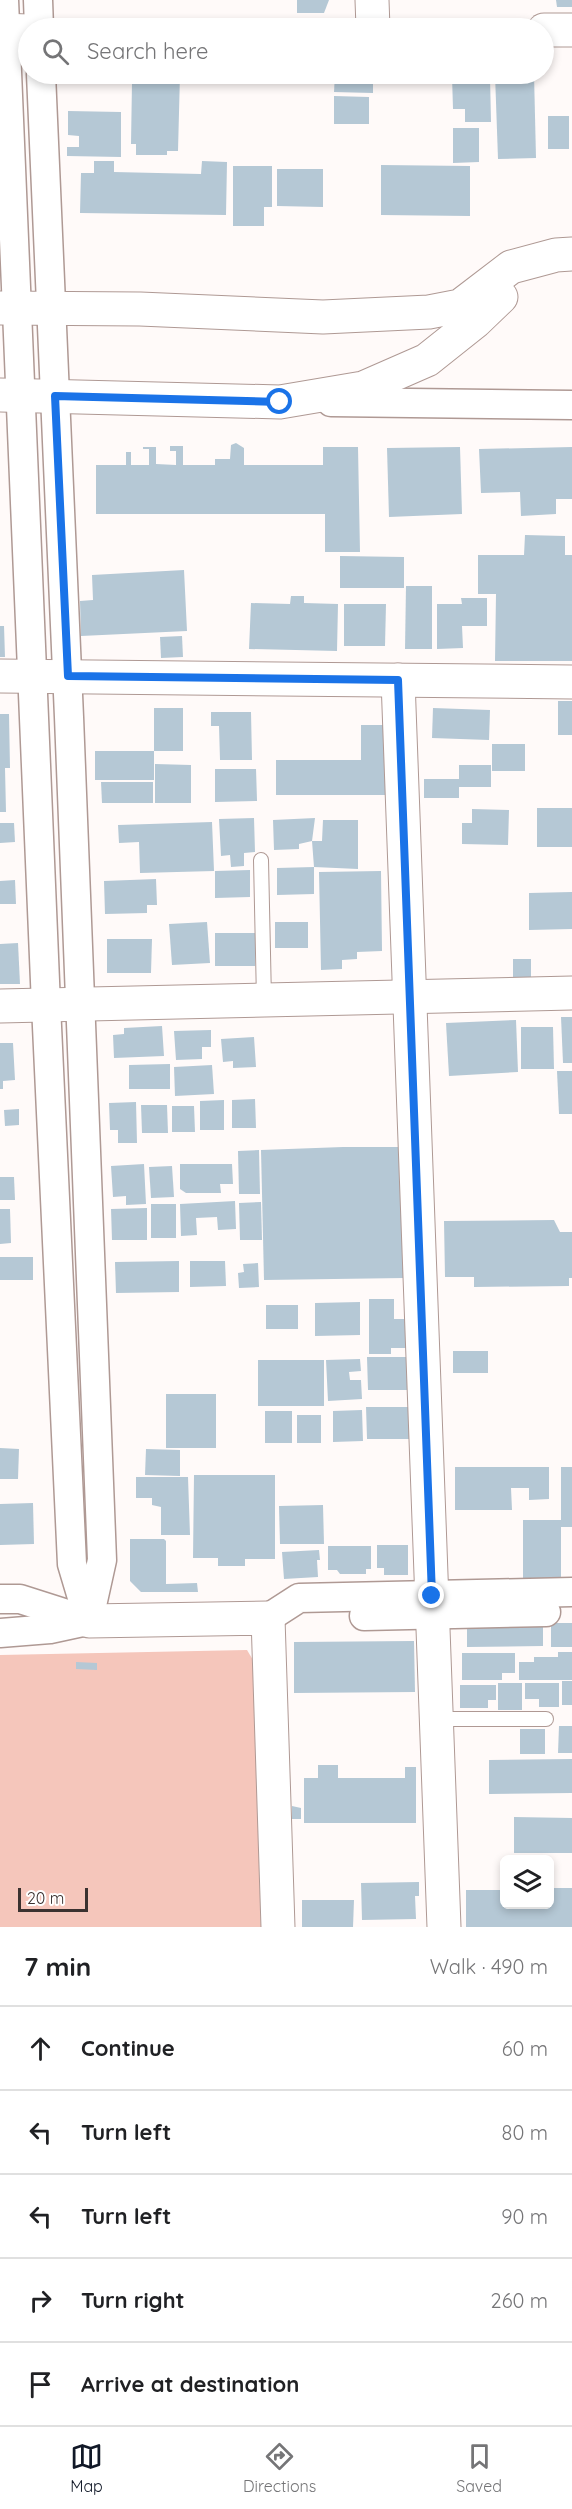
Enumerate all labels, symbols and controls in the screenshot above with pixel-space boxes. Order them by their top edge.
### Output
search box [18,18,554,84]
icon: search [39,35,72,68]
text: Search here [87,37,208,65]
route start [266,388,292,414]
route end [418,1582,444,1608]
map controls [500,1855,554,1909]
button: layers [500,1855,554,1909]
scale bar [18,1885,88,1912]
text: 20 m [27,1888,64,1908]
text: 7 min [24,1950,91,1983]
text: Walk · 490 m [430,1954,548,1979]
icon: ahead [24,2032,57,2065]
text: Continue [81,2034,175,2062]
text: 60 m [502,2036,548,2061]
icon: left [24,2116,57,2149]
text: Turn left [81,2118,171,2146]
text: 80 m [502,2120,548,2145]
icon: left [24,2200,57,2233]
text: Turn left [81,2202,171,2230]
text: 90 m [501,2204,548,2229]
icon: right [24,2284,57,2317]
text: Turn right [81,2286,185,2314]
text: 260 m [491,2288,548,2313]
icon: arrive [24,2368,57,2401]
text: Arrive at destination [81,2370,299,2398]
tab: Map [70,2440,103,2496]
tab: Directions [243,2440,316,2496]
tab: Saved [456,2440,502,2496]

